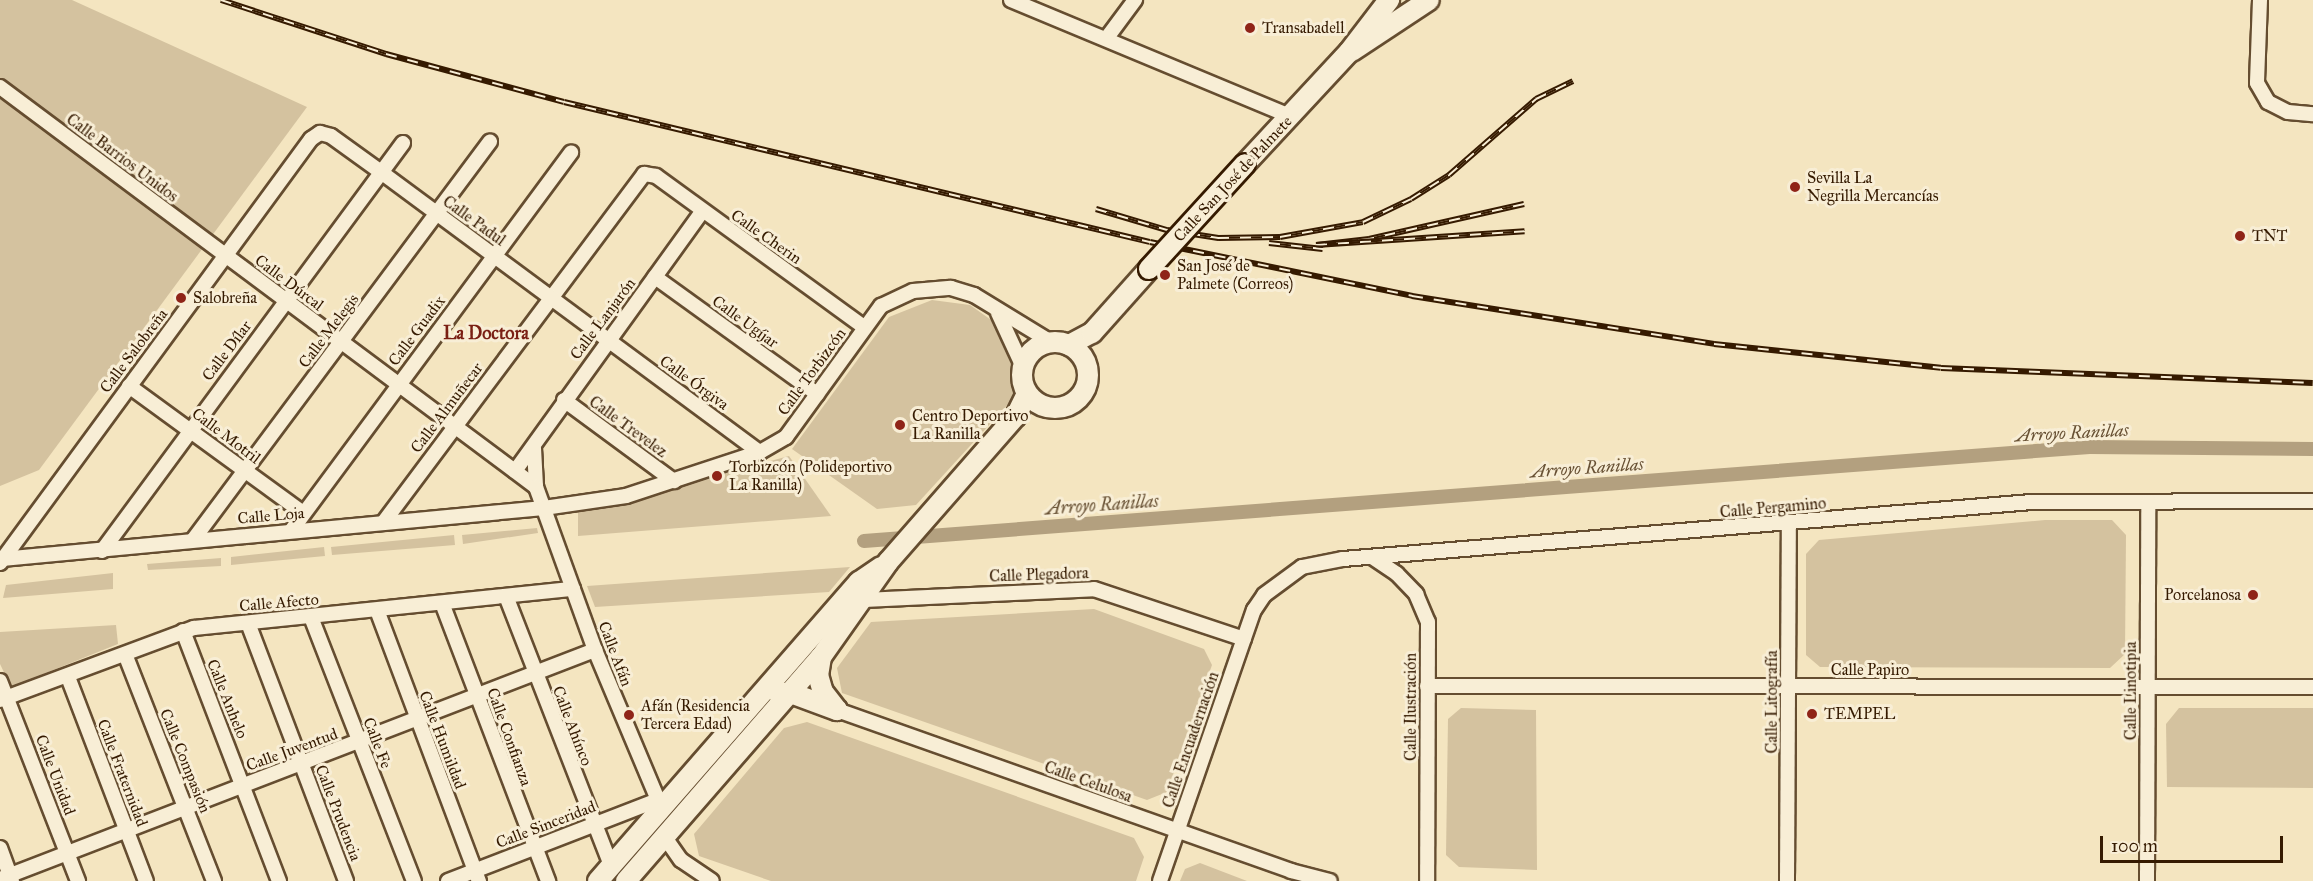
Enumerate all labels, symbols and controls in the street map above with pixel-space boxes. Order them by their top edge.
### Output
place label: Transabadell [1262,18,1344,38]
marker: Transabadell [1243,21,1257,35]
street label: Calle Barrios Unidos [62,110,182,206]
street label: Calle San José de Palmete [1170,112,1296,246]
place label: Sevilla La Negrilla Mercancías [1807,168,1939,206]
marker: Sevilla La Negrilla Mercancías [1788,180,1802,194]
street label: Calle Padul [439,192,509,250]
street label: Calle Cherin [727,206,805,268]
place label: TNT [2252,226,2288,246]
marker: TNT [2233,229,2247,243]
street label: Calle Dúrcal [251,251,327,315]
place label: San José de Palmete (Correos) [1177,256,1293,294]
marker: San José de Palmete (Correos) [1158,268,1172,282]
street label: Calle Lanjarón [566,274,640,364]
place label: Salobreña [193,288,257,308]
street label: Calle Melegis [295,290,363,372]
marker: Salobreña [174,291,188,305]
street label: Calle Guadix [384,292,450,370]
street label: Calle Ugíjar [708,292,782,352]
street label: Calle Salobreña [96,305,172,397]
street label: Calle Dílar [198,317,256,385]
district label: La Doctora [443,322,529,344]
street label: Calle Torbizcón [774,325,850,419]
street label: Calle Órgiva [656,352,732,414]
street label: Calle Almuñecar [407,359,487,457]
street label: Calle Trevelez [585,392,671,462]
street label: Calle Motril [188,404,264,468]
place label: Centro Deportivo La Ranilla [912,406,1028,444]
marker: Centro Deportivo La Ranilla [893,418,907,432]
water label: Arroyo Ranillas [2015,419,2129,447]
water label: Arroyo Ranillas [1530,453,1644,483]
place label: Torbizcón (Polideportivo La Ranilla) [729,457,892,495]
marker: Torbizcón (Polideportivo La Ranilla) [710,469,724,483]
water label: Arroyo Ranillas [1045,490,1159,520]
street label: Calle Pergamino [1719,494,1827,522]
street label: Calle Loja [237,504,305,528]
street label: Calle Plegadora [989,564,1089,586]
place label: Porcelanosa [2164,585,2241,605]
marker: Porcelanosa [2246,588,2260,602]
street label: Calle Afecto [238,590,320,616]
street label: Calle Afán [594,619,636,689]
street label: Calle Linotipia [2121,642,2141,740]
street label: Calle Litografía [1762,650,1782,754]
street label: Calle Ilustración [1401,653,1421,761]
street label: Calle Anhelo [202,657,252,741]
street label: Calle Papiro [1831,660,1909,680]
street label: Calle Encuadernación [1159,669,1223,811]
street label: Calle Ahínco [548,683,596,769]
street label: Calle Confianza [482,685,536,789]
street label: Calle Humildad [414,688,470,792]
place label: Afán (Residencia Tercera Edad) [641,696,750,734]
place label: TEMPEL [1824,704,1895,724]
street label: Calle Compasión [155,706,215,816]
marker: TEMPEL [1805,707,1819,721]
marker: Afán (Residencia Tercera Edad) [622,708,636,722]
street label: Calle Fe [359,715,395,771]
street label: Calle Fraternidad [93,717,151,829]
street label: Calle Juventud [244,725,340,775]
street label: Calle Unidad [31,732,79,818]
street label: Calle Celulosa [1042,757,1134,807]
street label: Calle Prudencia [311,762,365,864]
street label: Calle Sinceridad [493,797,599,853]
scale bar [2103,824,2286,862]
text: 100 m [2111,835,2158,857]

